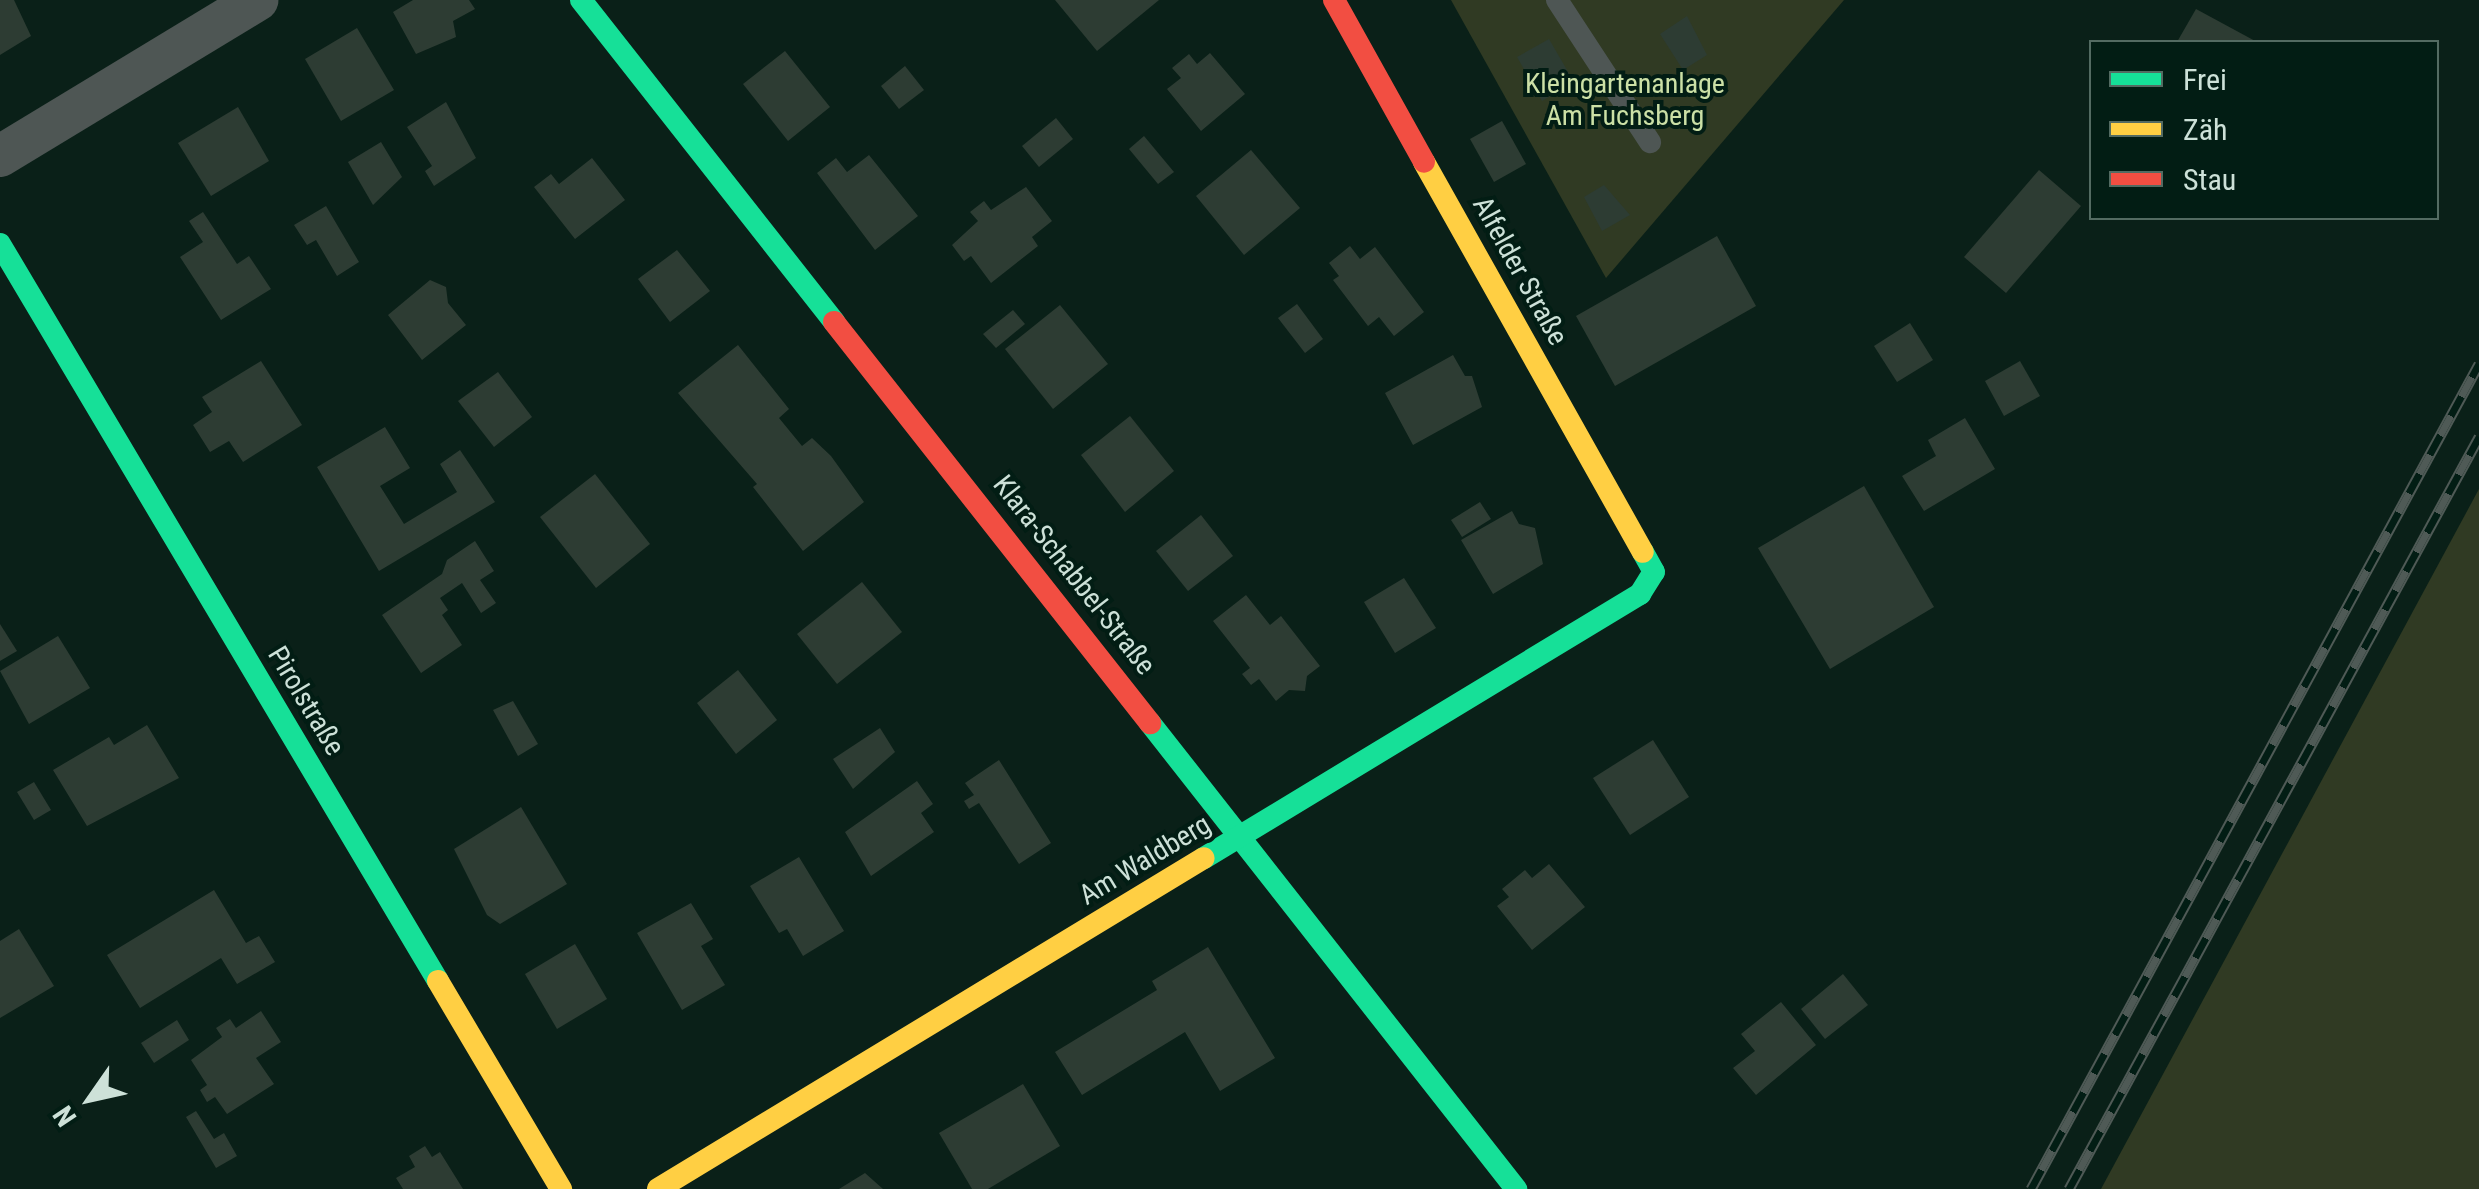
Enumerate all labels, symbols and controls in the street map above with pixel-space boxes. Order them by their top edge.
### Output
legend [2089,40,2439,220]
text: Frei [2183,62,2227,97]
park label: Kleingartenanlage Am Fuchsberg [1525,67,1725,133]
text: Zäh [2183,112,2228,147]
text: Stau [2183,162,2236,197]
street label: Alfelder Straße [1465,191,1575,351]
street label: Klara-Schabbel-Straße [986,469,1162,681]
street label: Pirolstraße [260,641,352,761]
street label: Am Waldberg [1073,808,1217,912]
north arrow [40,1049,140,1149]
text: N [46,1100,83,1132]

